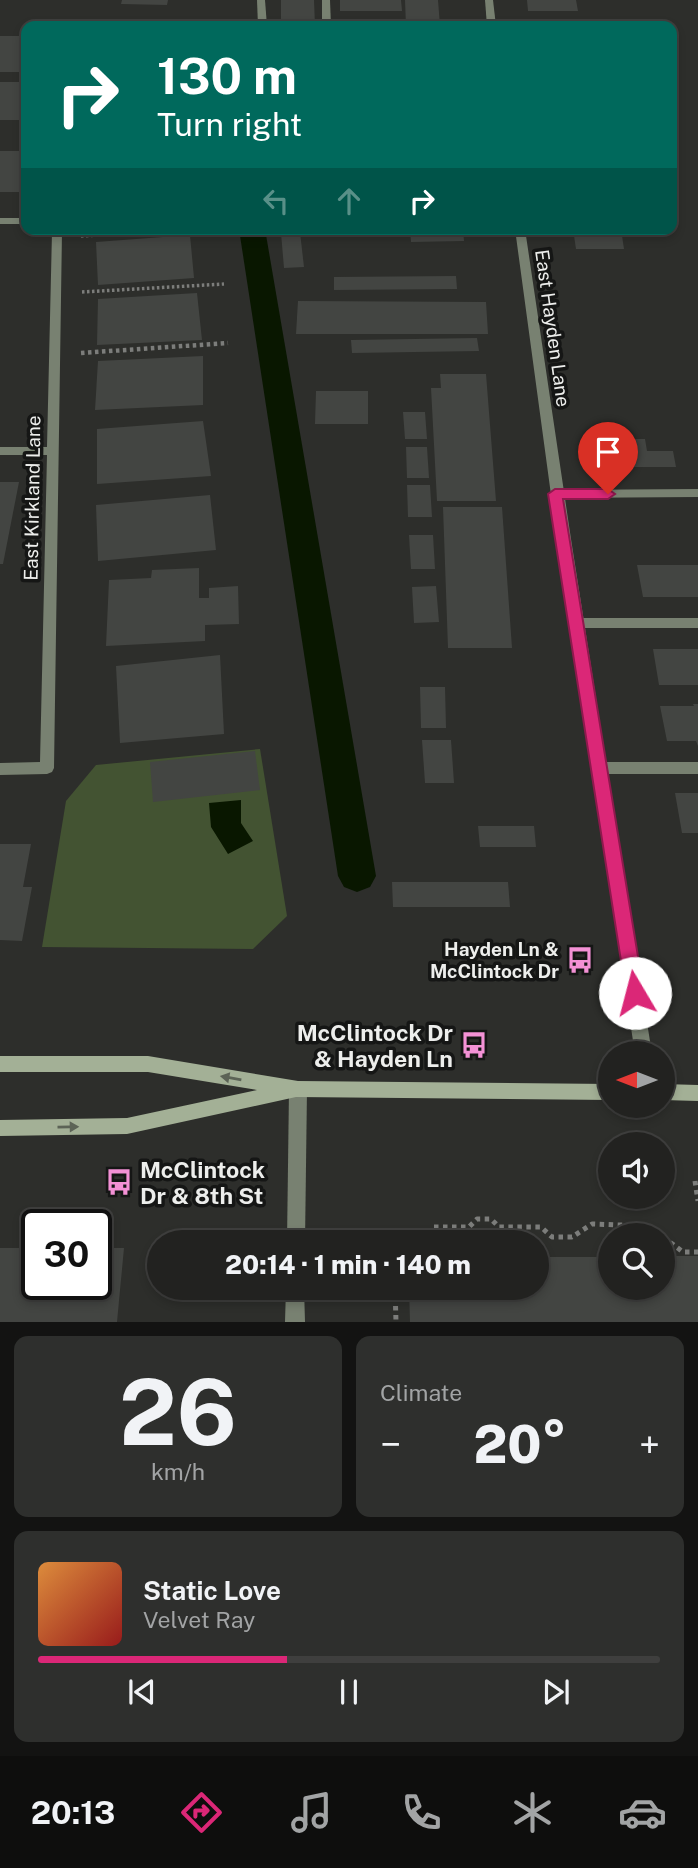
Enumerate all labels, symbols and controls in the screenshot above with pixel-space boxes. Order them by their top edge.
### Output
text: 130 m [157,47,297,105]
icon: right [42,49,133,140]
text: Turn right [157,106,302,143]
icon: left [257,182,295,220]
icon: ahead [330,182,368,220]
icon: right [403,182,441,220]
street label: East Hayden Lane [531,248,575,408]
street label: East Kirkland Lane [20,415,44,581]
pin [578,422,638,494]
icon: arrive [589,433,627,471]
place label: Hayden Ln & McClintock Dr [430,938,559,982]
bus stop icon: Hayden Ln & McClintock Dr [565,945,595,975]
position arrow [598,956,672,1030]
place label: McClintock Dr & Hayden Ln [297,1019,453,1072]
bus stop icon: McClintock Dr & Hayden Ln [459,1030,489,1060]
north arrow [598,1041,676,1118]
map controls [598,1041,675,1300]
one-way arrow [219,1072,241,1083]
one-way arrow [57,1121,79,1132]
button: sound [598,1132,675,1209]
place label: McClintock Dr & 8th St [140,1156,265,1209]
bus stop icon: McClintock Dr & 8th St [104,1167,134,1197]
speed limit sign: 30 [21,1209,112,1300]
button: search [598,1223,675,1300]
text: 20:14 · 1 min · 140 m [225,1249,471,1280]
text: 26 [119,1359,237,1465]
text: Climate [380,1379,462,1406]
text: 20° [473,1414,567,1475]
text: − [380,1422,401,1467]
text: + [639,1422,660,1467]
text: km/h [151,1458,205,1485]
text: Static Love [143,1575,281,1606]
text: Velvet Ray [143,1606,255,1633]
icon: previous [123,1673,161,1711]
icon: pause [330,1673,368,1711]
icon: next [537,1673,575,1711]
icon: directions [177,1788,226,1837]
icon: music [287,1788,336,1837]
icon: phone [397,1788,446,1837]
icon: climate [508,1788,557,1837]
icon: car [618,1788,667,1837]
text: 20:13 [31,1794,115,1831]

